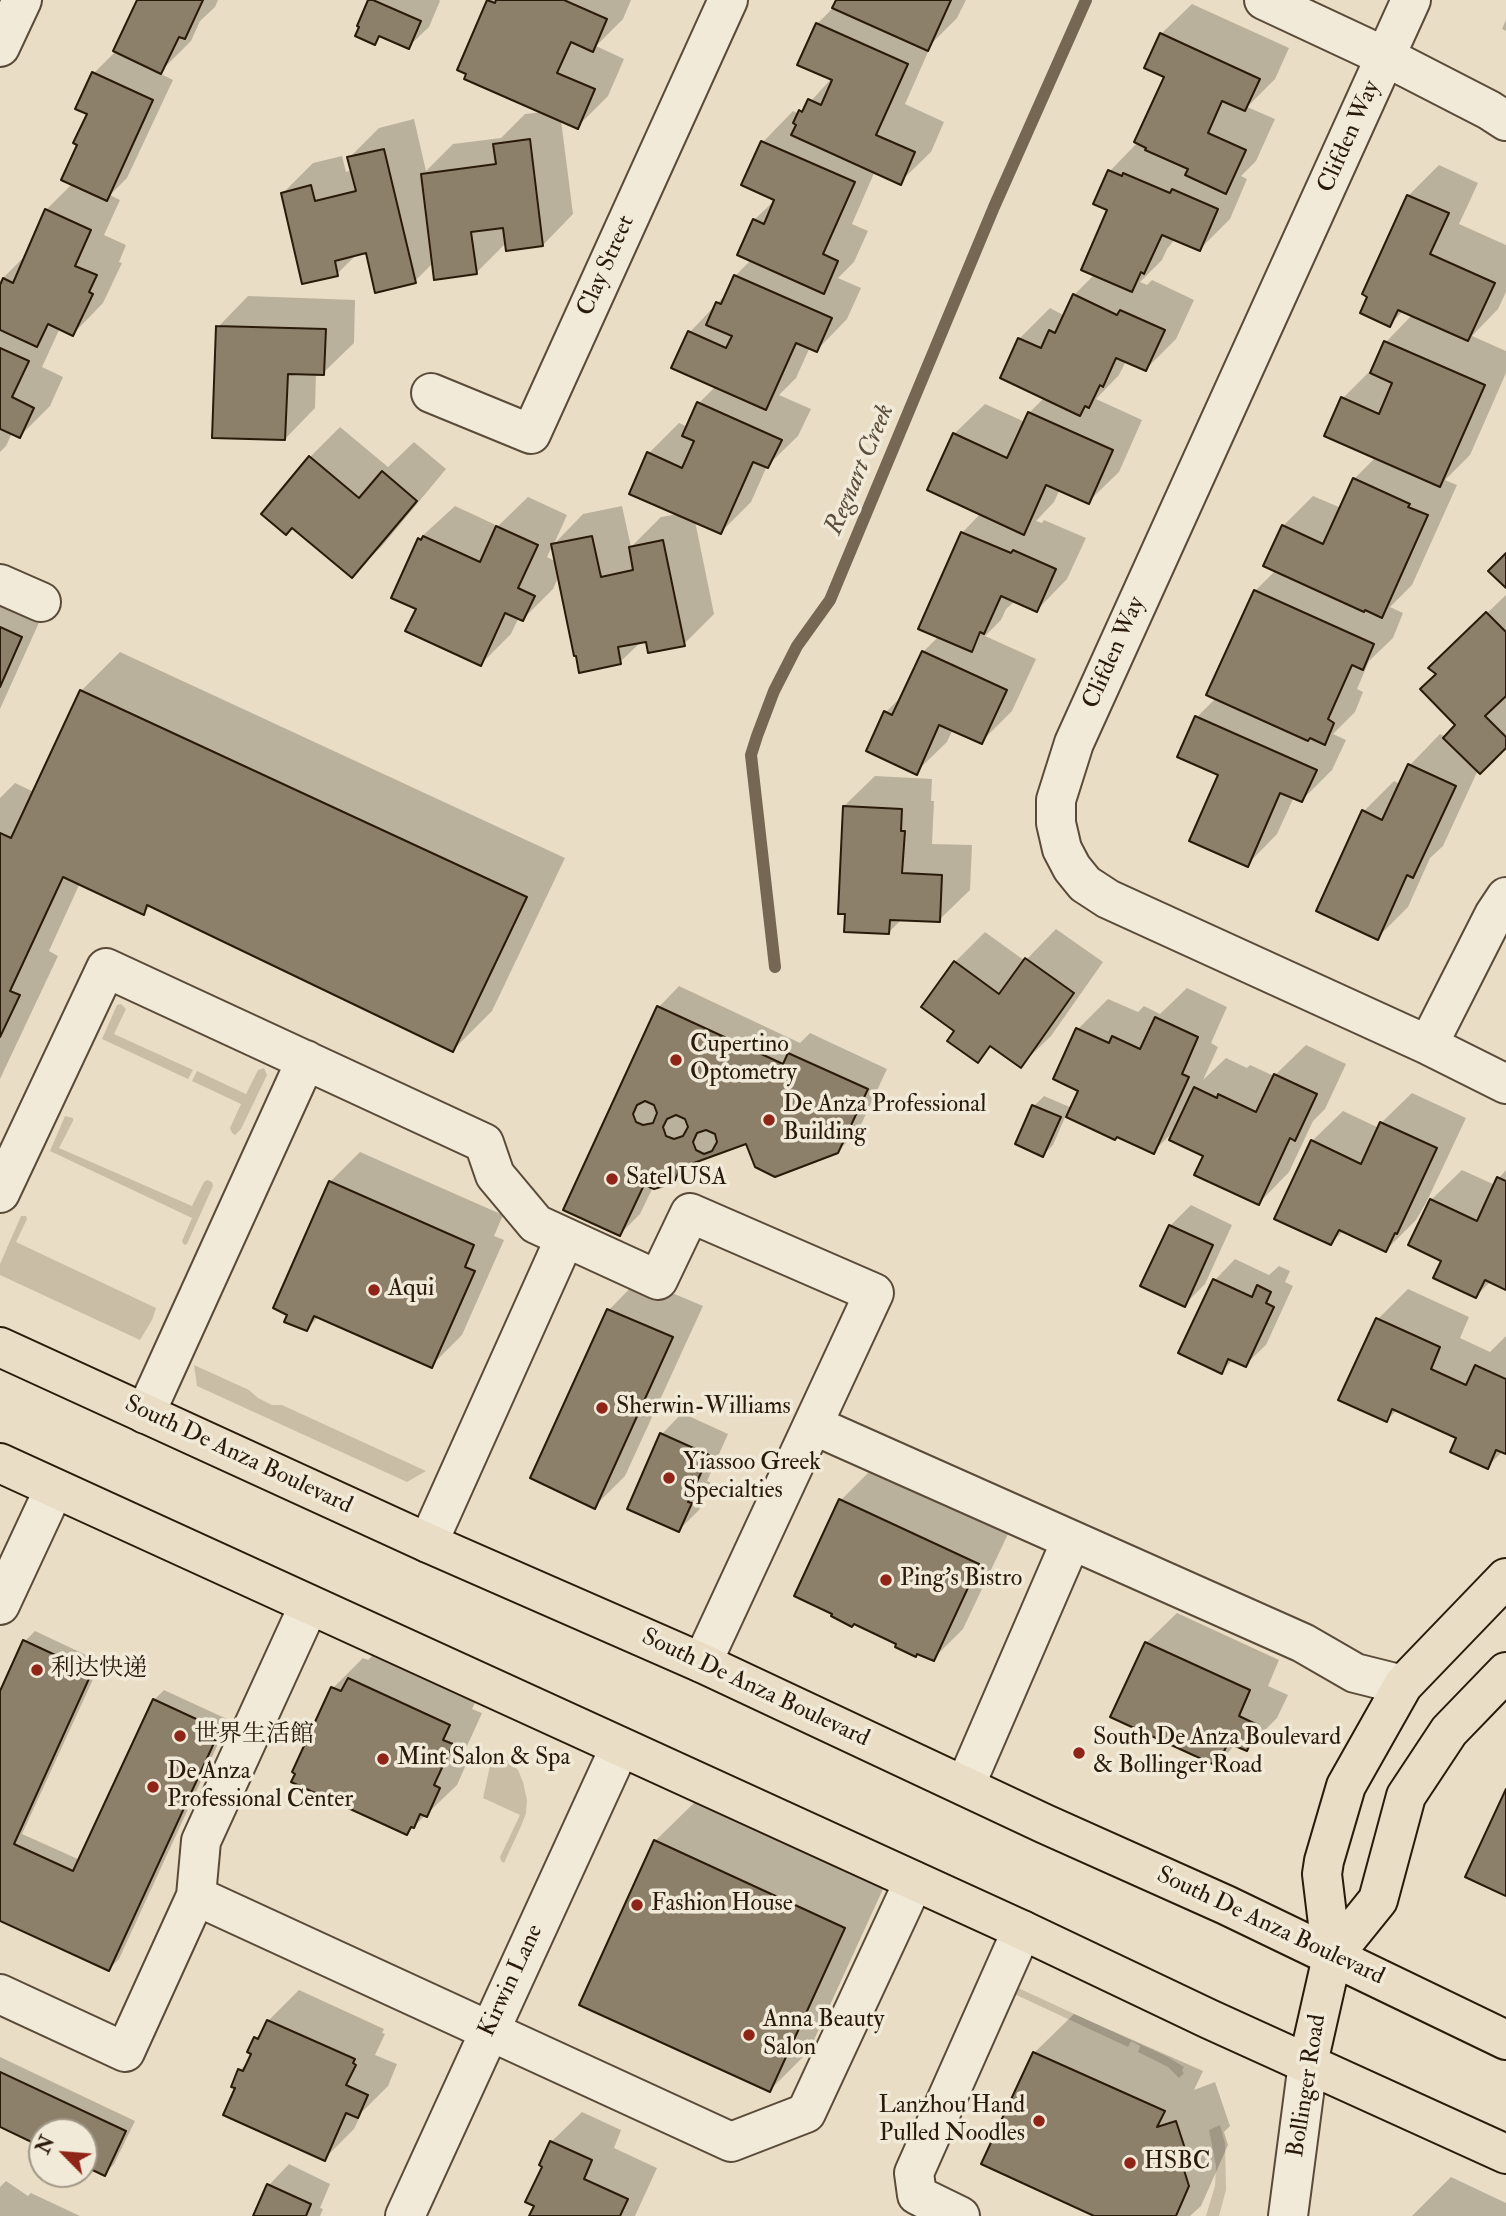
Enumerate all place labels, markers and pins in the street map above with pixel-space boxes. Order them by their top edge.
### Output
place label: Cupertino Optometry [690,1032,797,1088]
marker: Cupertino Optometry [668,1052,684,1068]
place label: De Anza Professional Building [783,1092,986,1148]
marker: De Anza Professional Building [761,1112,777,1128]
place label: Satel USA [626,1165,727,1193]
marker: Satel USA [604,1171,620,1187]
place label: Aqui [388,1276,434,1304]
marker: Aqui [366,1282,382,1298]
place label: Sherwin-Williams [616,1394,791,1422]
marker: Sherwin-Williams [594,1400,610,1416]
place label: Yiassoo Greek Specialties [683,1450,821,1506]
marker: Yiassoo Greek Specialties [661,1470,677,1486]
place label: Ping's Bistro [900,1566,1022,1594]
marker: Ping's Bistro [878,1572,894,1588]
place label: 利达快递 [51,1656,147,1684]
marker: 利达快递 [29,1662,45,1678]
place label: 世界生活館 [194,1722,314,1750]
place label: South De Anza Boulevard & Bollinger Road [1093,1725,1341,1781]
marker: 世界生活館 [172,1728,188,1744]
place label: Mint Salon & Spa [397,1745,570,1773]
marker: South De Anza Boulevard & Bollinger Road [1071,1745,1087,1761]
marker: Mint Salon & Spa [375,1751,391,1767]
place label: De Anza Professional Center [167,1759,353,1815]
marker: De Anza Professional Center [145,1779,161,1795]
place label: Fashion House [651,1891,793,1919]
marker: Fashion House [629,1897,645,1913]
place label: Anna Beauty Salon [763,2007,884,2063]
marker: Anna Beauty Salon [741,2027,757,2043]
place label: Lanzhou Hand Pulled Noodles [878,2093,1025,2149]
marker: Lanzhou Hand Pulled Noodles [1031,2113,1047,2129]
place label: HSBC [1144,2149,1210,2177]
marker: HSBC [1122,2155,1138,2171]

